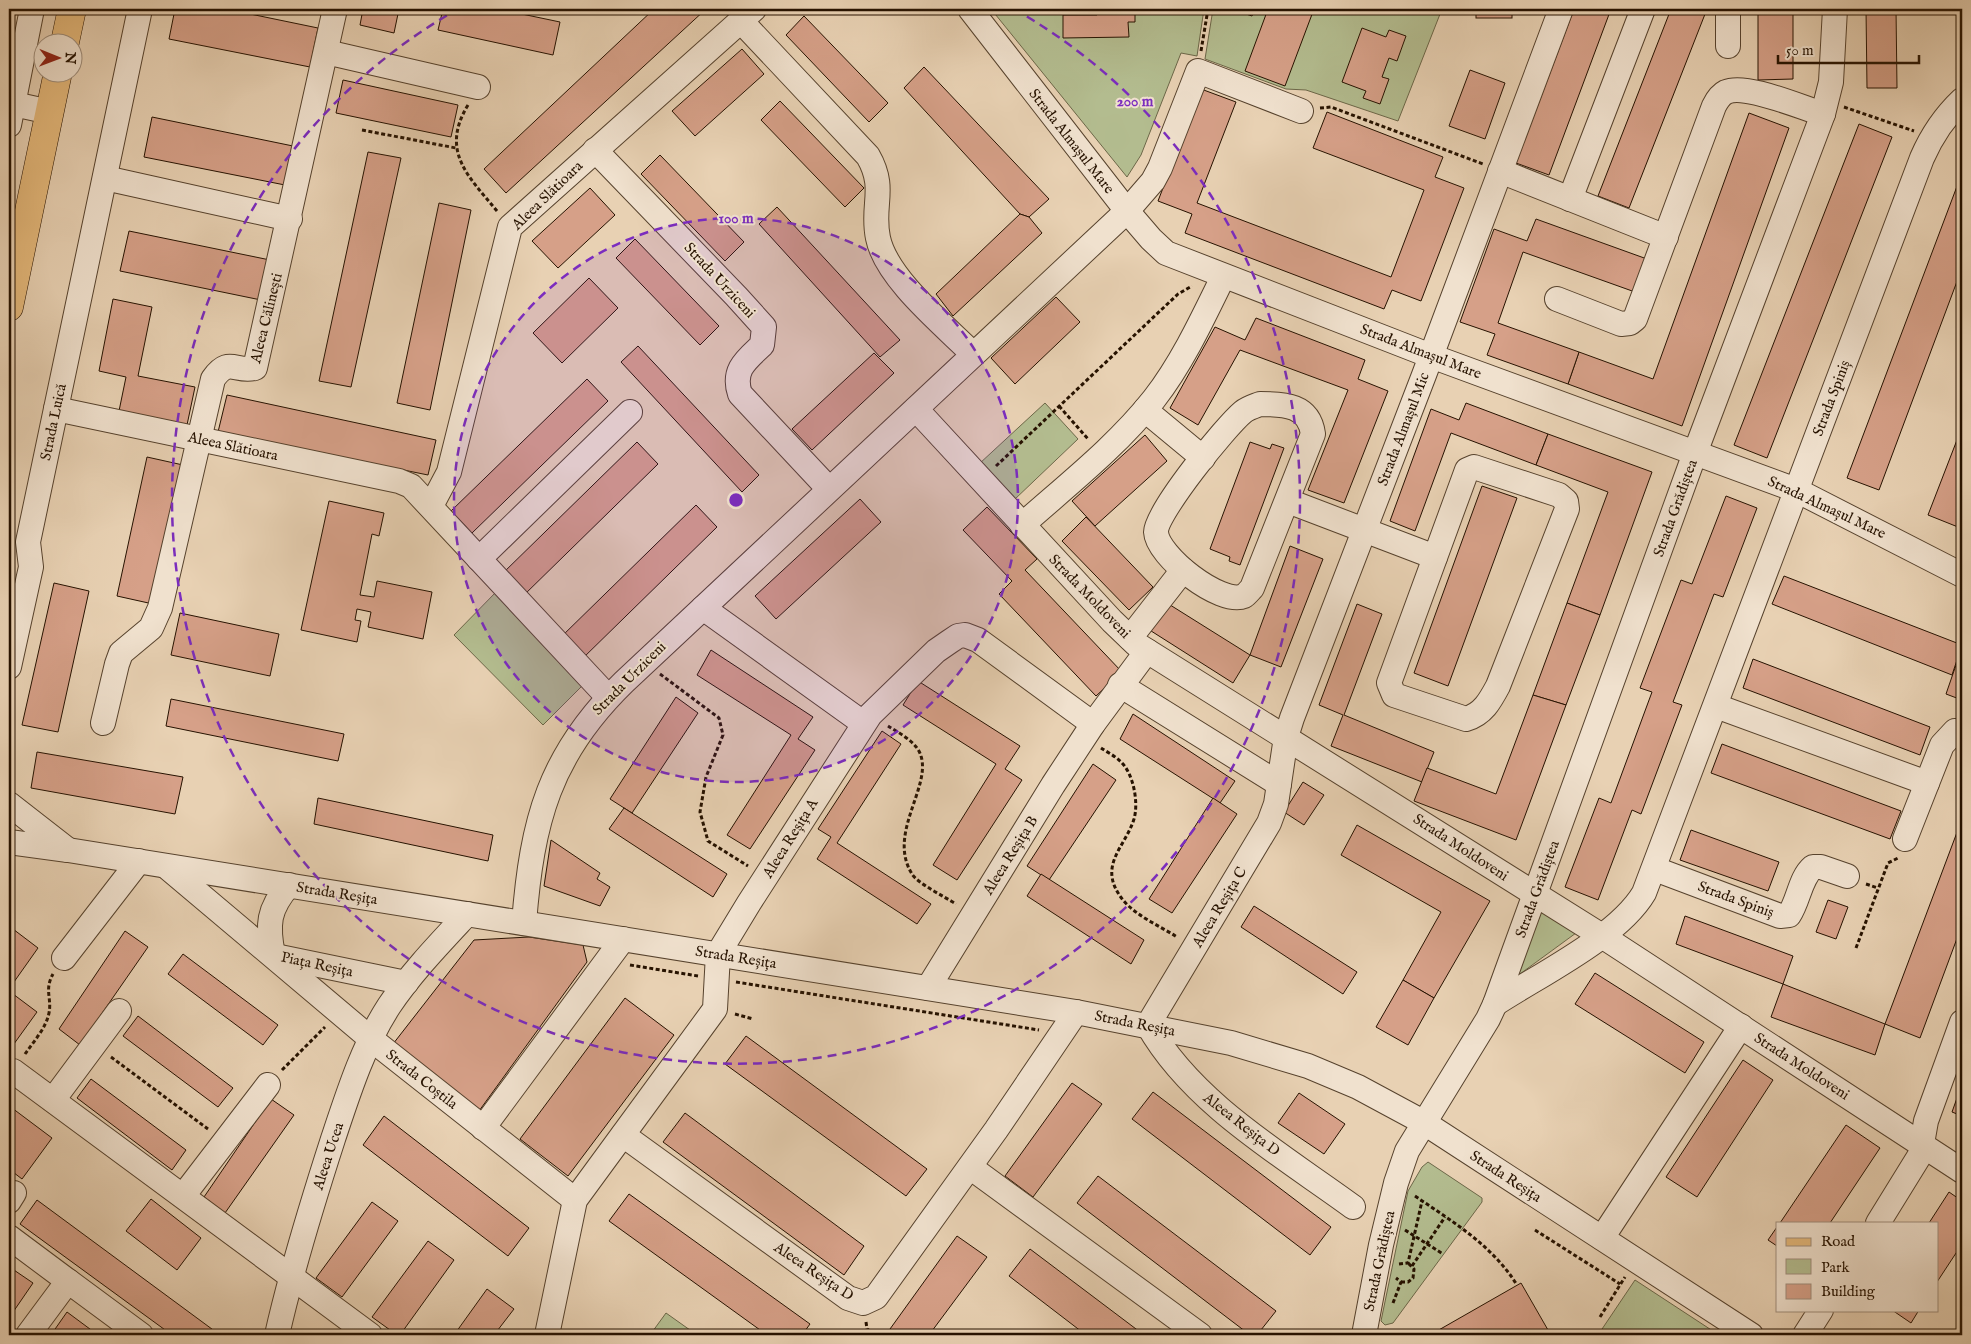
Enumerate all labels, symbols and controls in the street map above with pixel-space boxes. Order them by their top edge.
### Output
north arrow [32,32,82,82]
scale bar [1778,32,1920,64]
text: 50 m [1786,41,1814,60]
text: N [61,51,79,64]
street label: Strada Almașul Mare [1025,85,1119,198]
text: 200 m [1117,92,1154,111]
street label: Aleea Slătioara [507,156,587,235]
text: 100 m [718,209,754,228]
street label: Strada Urziceni [680,239,760,322]
street label: Aleea Călinești [246,271,287,366]
street label: Strada Almașul Mare [1358,320,1484,383]
street label: Strada Spiniș [1808,358,1855,439]
street label: Strada Almașul Mic [1373,370,1434,489]
street label: Strada Luică [36,382,71,462]
street label: Aleea Slătioara [185,427,280,465]
street label: Strada Grădiștea [1649,456,1702,559]
street label: Strada Almașul Mare [1765,472,1889,543]
centre of rings [727,491,745,509]
street label: Strada Moldoveni [1045,550,1135,643]
street label: Strada Urziceni [588,637,670,719]
street label: Aleea Reșița A [758,794,823,882]
street label: Strada Moldoveni [1409,809,1512,885]
street label: Aleea Reșița B [978,812,1042,899]
street label: Strada Grădiștea [1511,837,1564,940]
street label: Aleea Reșița C [1187,863,1251,952]
street label: Strada Spiniș [1695,877,1776,922]
street label: Strada Reșița [295,878,379,909]
street label: Strada Reșița [694,942,778,973]
street label: Piața Reșița [279,948,355,981]
street label: Strada Reșița [1093,1006,1177,1041]
street label: Strada Moldoveni [1750,1028,1853,1104]
street label: Strada Coștila [382,1045,462,1114]
street label: Aleea Reșița D [1199,1088,1284,1160]
street label: Aleea Ucea [308,1120,348,1193]
street label: Strada Reșița [1466,1146,1546,1207]
street label: Strada Grădiștea [1360,1209,1400,1313]
legend [1776,1222,1938,1312]
text: Road [1821,1232,1856,1251]
street label: Aleea Reșița D [769,1237,857,1305]
text: Park [1821,1258,1851,1277]
text: Building [1821,1282,1876,1301]

